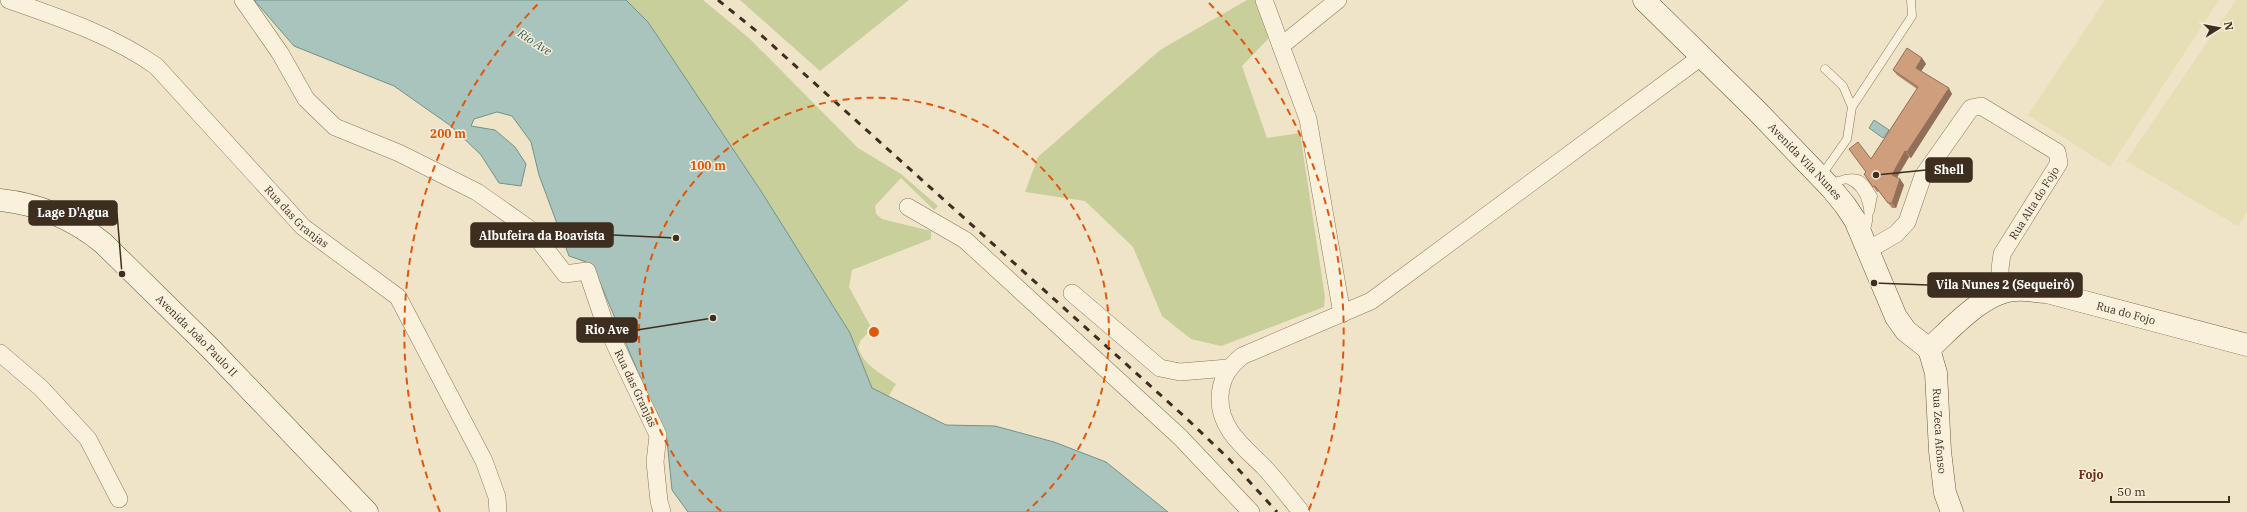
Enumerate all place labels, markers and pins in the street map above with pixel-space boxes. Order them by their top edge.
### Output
callout: Shell [1926,158,1972,182]
callout: Lage D'Agua [29,201,117,225]
callout: Albufeira da Boavista [471,223,613,247]
callout: Vila Nunes 2 (Sequeirô) [1928,273,2082,297]
callout: Rio Ave [577,318,637,342]
centre of rings [867,325,881,339]

